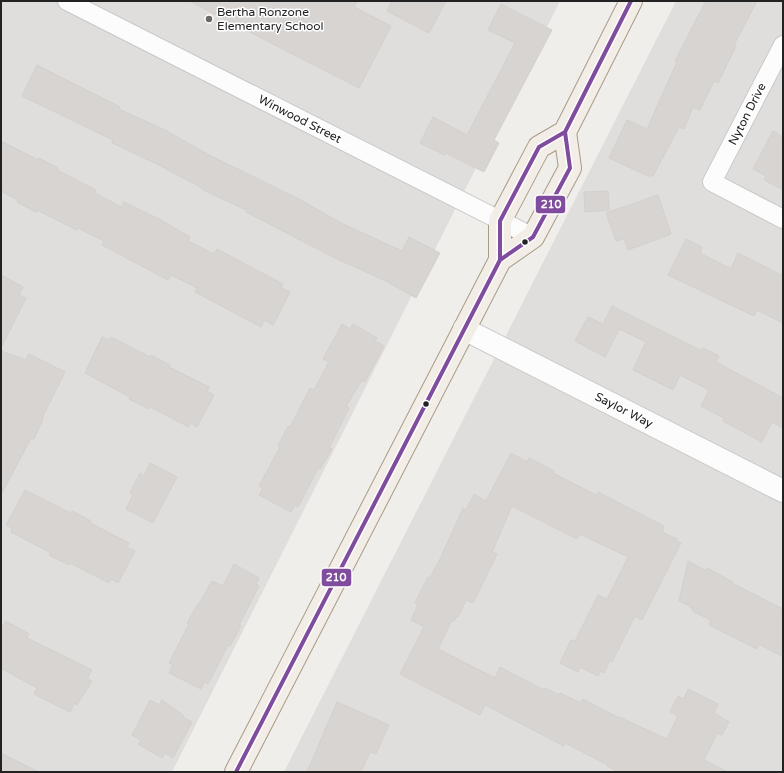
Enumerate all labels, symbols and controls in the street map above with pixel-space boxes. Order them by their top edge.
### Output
place label: Bertha Ronzone Elementary School [217,5,324,33]
marker: Bertha Ronzone Elementary School [204,14,214,24]
street label: Nyton Drive [725,80,769,147]
street label: Winwood Street [256,92,344,146]
line badge: 210 [535,195,566,214]
text: 210 [541,198,561,211]
unlabelled marker [520,237,530,247]
street label: Saylor Way [593,389,656,431]
unlabelled marker [421,399,431,409]
line badge: 210 [321,568,352,587]
text: 210 [326,571,346,584]

